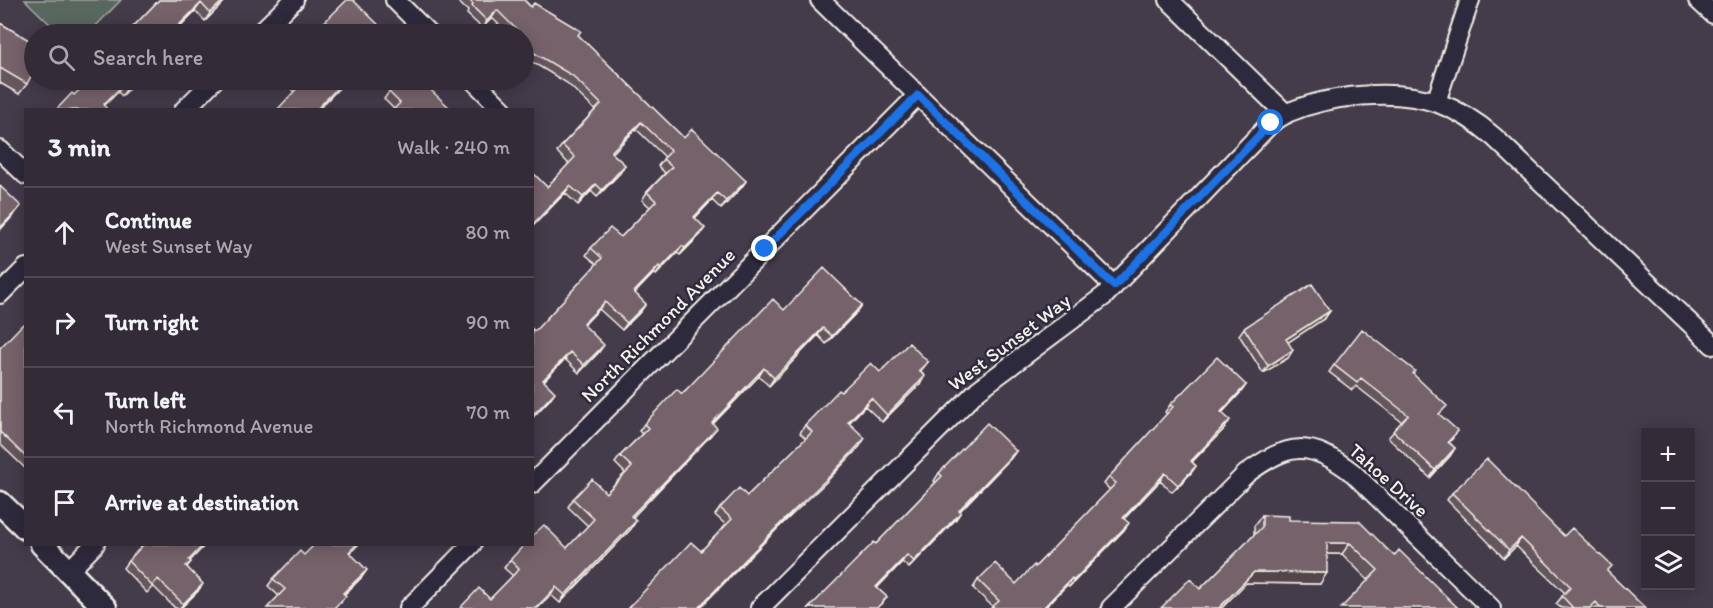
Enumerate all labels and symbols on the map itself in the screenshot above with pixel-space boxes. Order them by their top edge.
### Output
route start [1257,109,1283,135]
route end [751,235,777,261]
street label: North Richmond Avenue [576,243,740,407]
street label: West Sunset Way [943,288,1075,396]
street label: Tahoe Drive [1344,438,1434,522]

